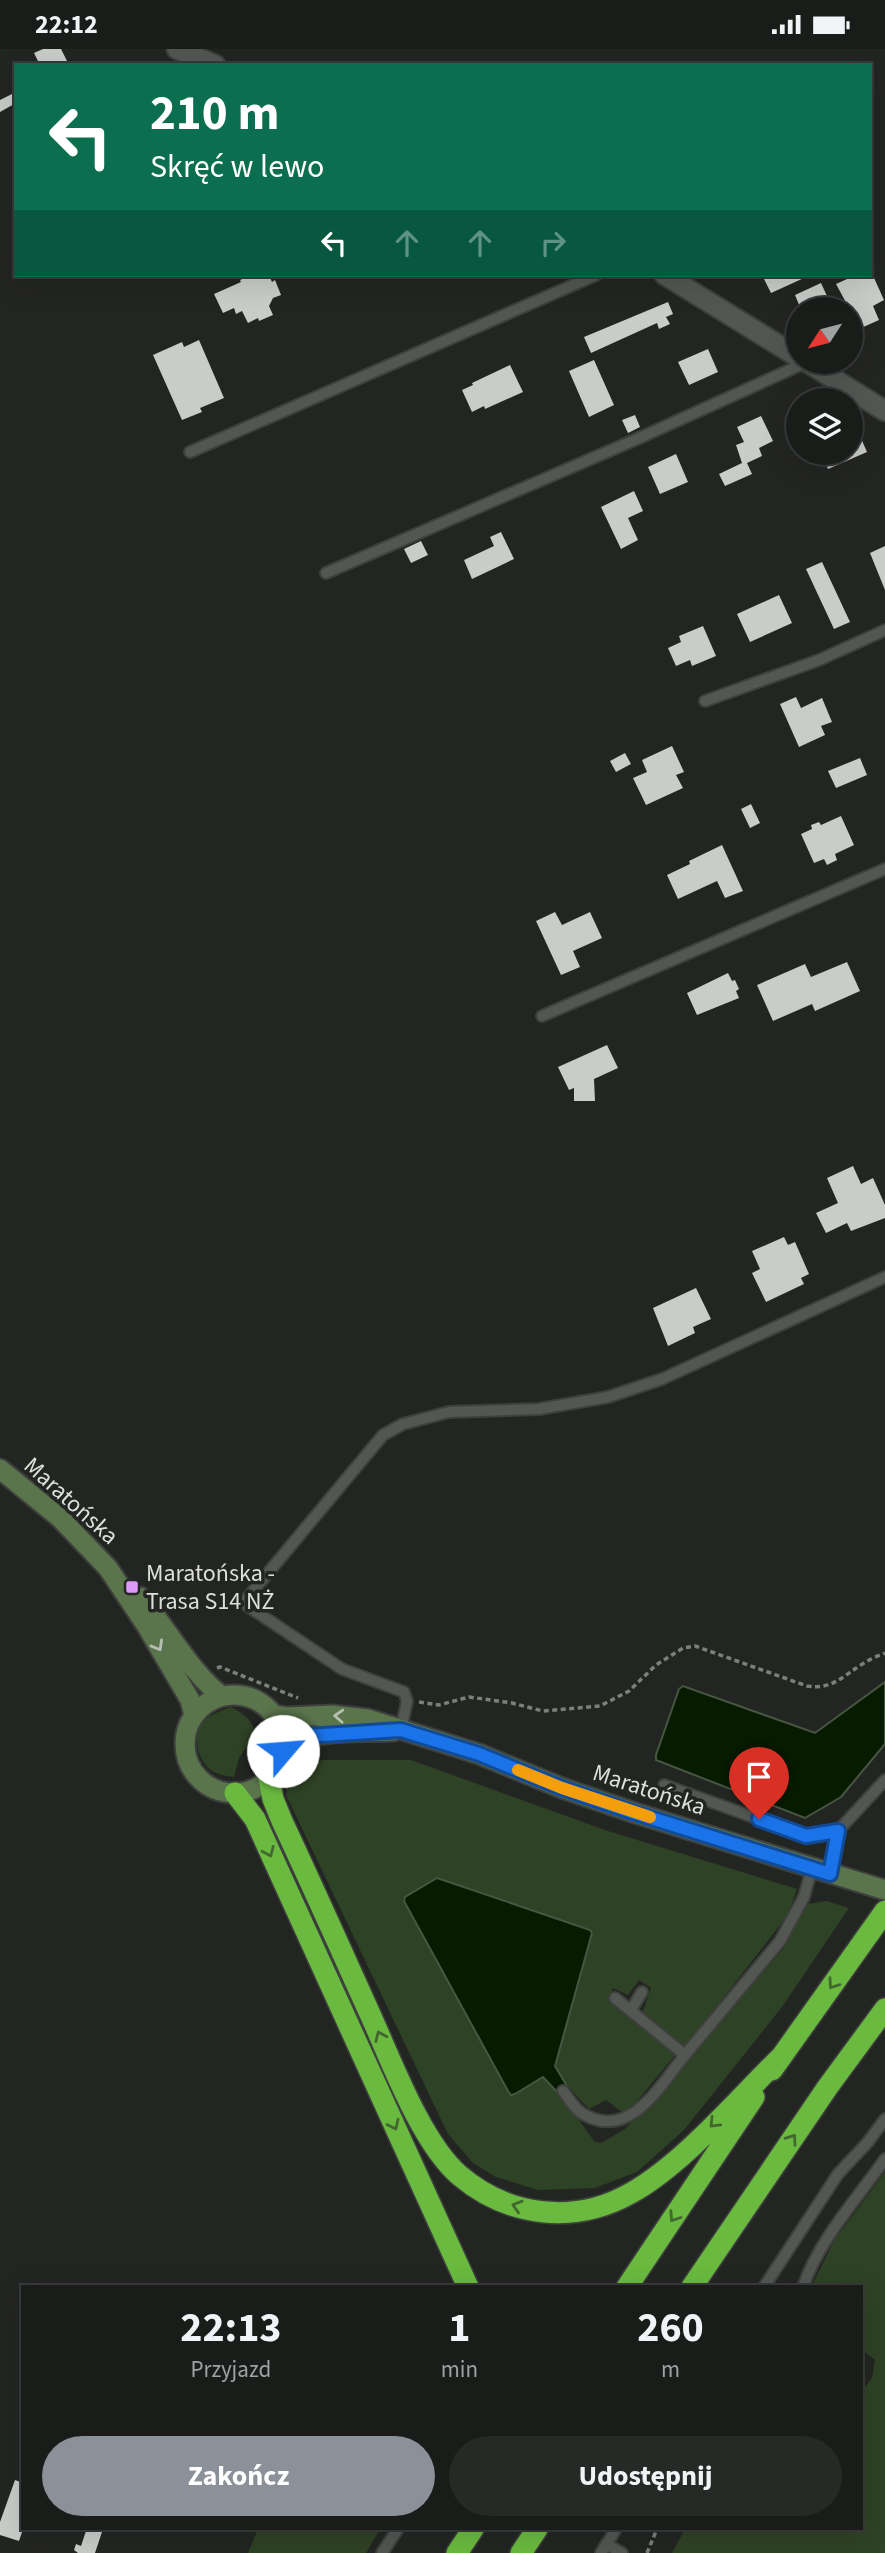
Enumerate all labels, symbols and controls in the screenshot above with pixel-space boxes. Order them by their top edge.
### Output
text: 22:12 [35,6,98,43]
text: 210 m [150,79,279,149]
icon: left [35,91,126,182]
text: Skręć w lewo [150,144,324,190]
icon: left [315,224,353,262]
icon: ahead [388,224,426,262]
icon: ahead [461,224,499,262]
icon: right [534,224,572,262]
north arrow [786,297,863,375]
map controls [786,297,863,465]
button: layers [786,388,863,465]
street label: Maratońska [16,1449,126,1553]
place label: Maratońska - Trasa S14 NŻ [146,1556,275,1619]
marker: Maratońska - Trasa S14 NŻ [124,1579,140,1595]
one-way arrow [150,1639,163,1652]
one-way arrow [333,1709,344,1724]
position arrow [246,1714,320,1788]
pin [729,1747,789,1819]
street label: Maratońska [588,1755,710,1825]
icon: arrive [740,1758,778,1796]
one-way arrow [261,1844,275,1857]
one-way arrow [828,1976,841,1988]
one-way arrow [374,2030,388,2043]
one-way arrow [709,2115,722,2128]
one-way arrow [386,2118,400,2130]
one-way arrow [784,2134,796,2147]
one-way arrow [511,2200,523,2215]
one-way arrow [669,2209,682,2222]
text: 22:13 [180,2298,282,2358]
text: 1 [448,2298,470,2358]
text: 260 [637,2298,704,2358]
text: Przyjazd [191,2353,271,2386]
text: min [441,2353,478,2386]
text: m [661,2353,680,2386]
button: Zakończ [42,2436,435,2516]
button: Udostępnij [449,2436,842,2516]

